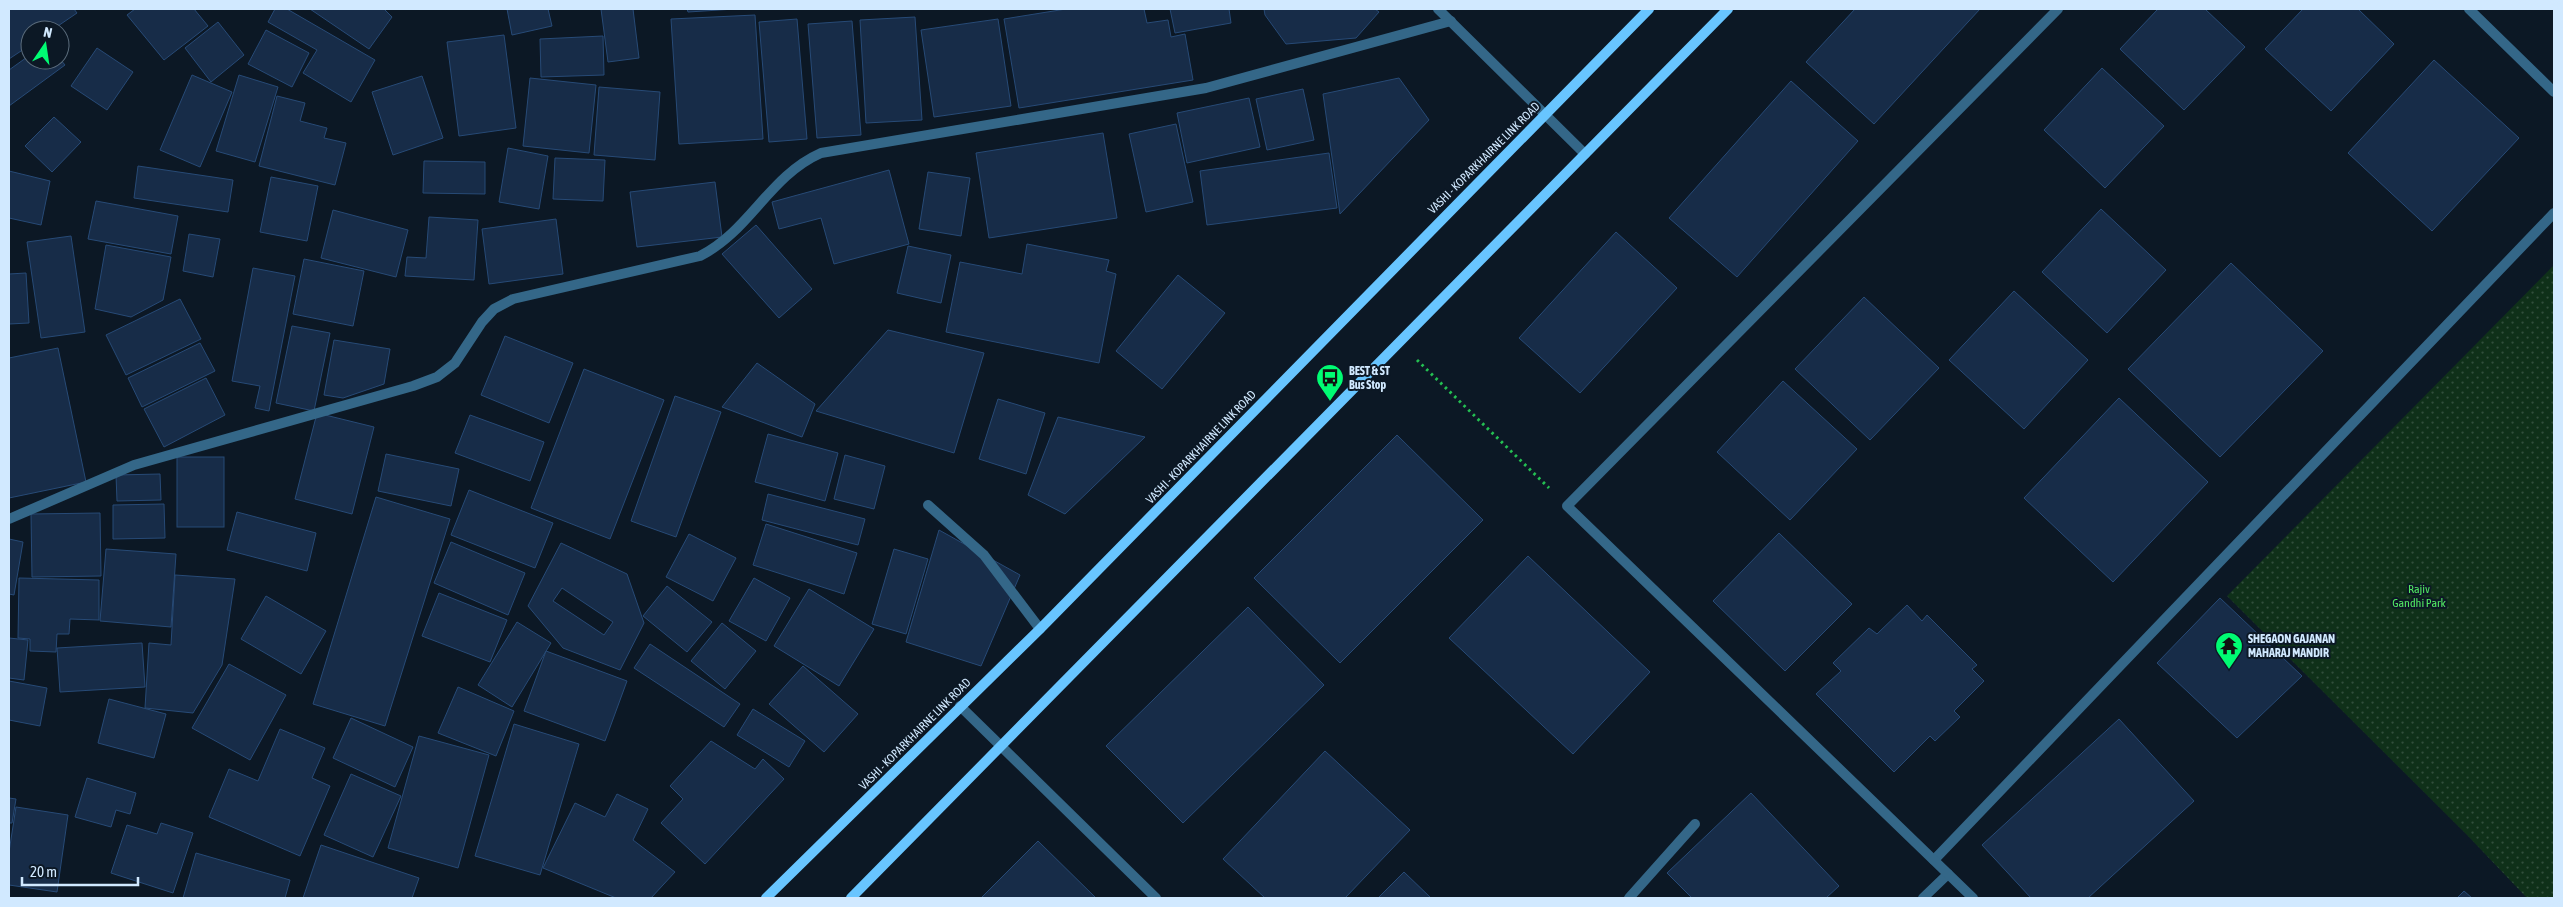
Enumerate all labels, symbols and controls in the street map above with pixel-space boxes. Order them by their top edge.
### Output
north arrow [20,20,70,70]
text: N [42,24,54,41]
street label: VASHI - KOPARKHAIRNE LINK ROAD [1425,99,1543,217]
bus stop icon: BEST & ST Bus Stop [1315,363,1345,402]
place label: BEST & ST Bus Stop [1349,364,1391,392]
street label: VASHI - KOPARKHAIRNE LINK ROAD [1143,387,1259,507]
park label: Rajiv Gandhi Park [2392,582,2447,610]
temple icon: SHEGAON GAJANAN MAHARAJ MANDIR [2214,631,2244,670]
place label: SHEGAON GAJANAN MAHARAJ MANDIR [2248,632,2335,660]
street label: VASHI - KOPARKHAIRNE LINK ROAD [856,675,974,793]
scale bar [22,854,139,886]
text: 20 m [30,863,57,880]

